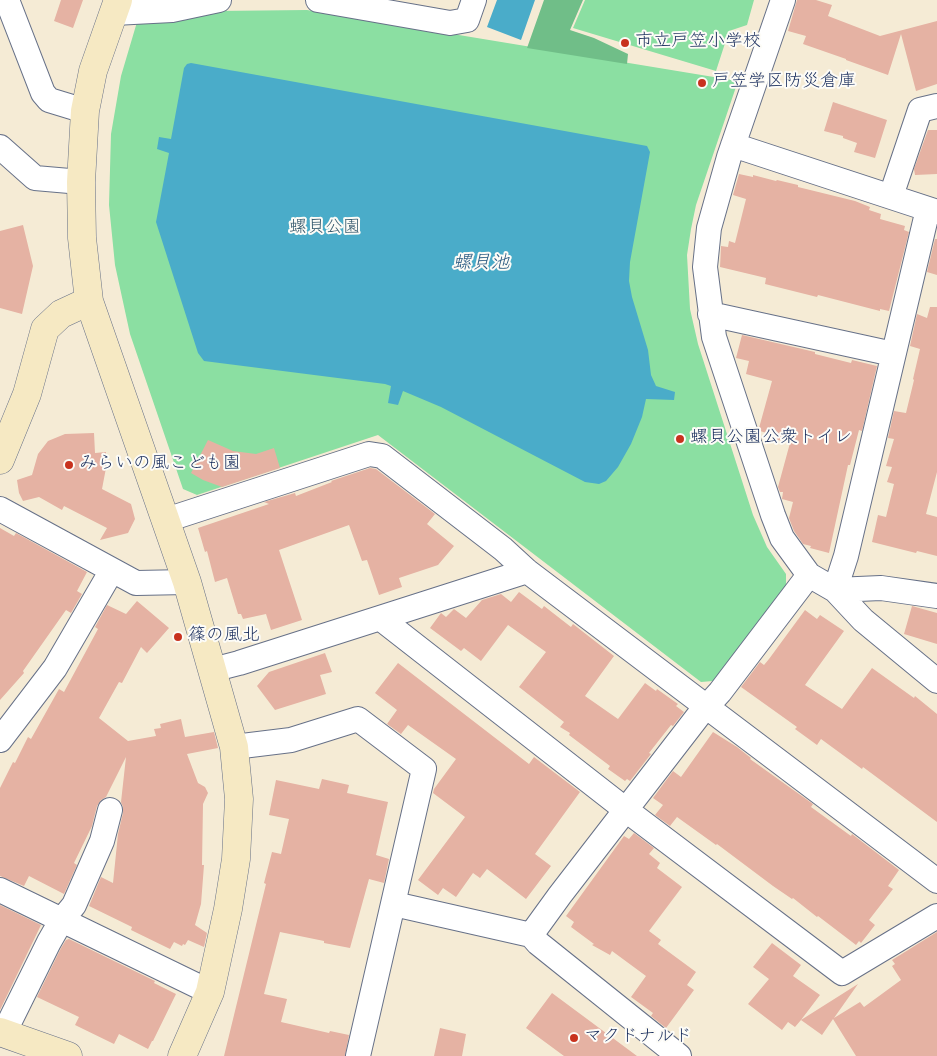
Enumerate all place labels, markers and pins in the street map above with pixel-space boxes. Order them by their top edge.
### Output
place label: 市立戸笠小学校 [635,32,761,54]
marker: 市立戸笠小学校 [619,37,631,49]
place label: 戸笠学区防災倉庫 [712,72,856,94]
marker: 戸笠学区防災倉庫 [696,77,708,89]
place label: 螺貝公園公衆トイレ [690,428,852,450]
marker: 螺貝公園公衆トイレ [674,433,686,445]
place label: みらいの風こども園 [79,454,241,476]
marker: みらいの風こども園 [63,459,75,471]
place label: 篠の風北 [188,626,260,648]
marker: 篠の風北 [172,631,184,643]
place label: マクドナルド [584,1027,692,1049]
marker: マクドナルド [568,1032,580,1044]

